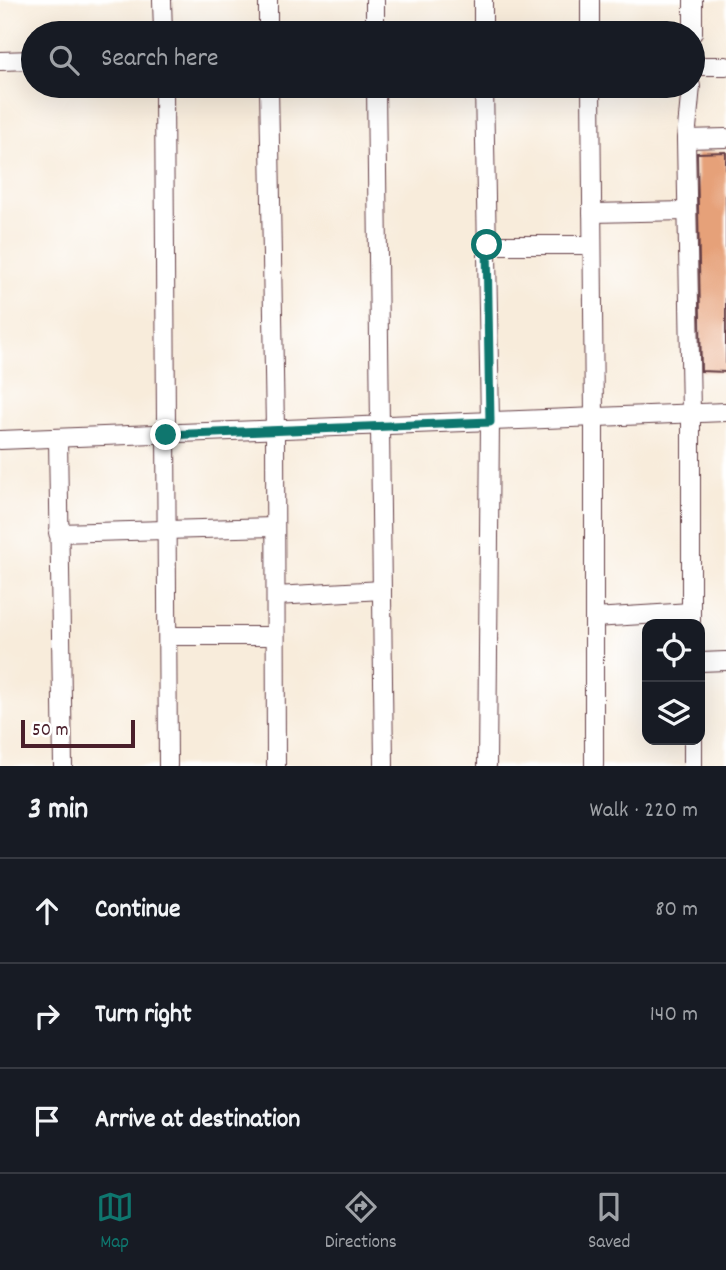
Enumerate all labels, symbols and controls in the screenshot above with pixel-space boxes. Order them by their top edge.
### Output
search box [21,21,705,98]
icon: search [45,41,83,79]
text: Search here [101,41,219,78]
route start [471,229,502,260]
route end [150,419,181,450]
map controls [642,619,705,745]
button: locate [642,619,705,682]
button: layers [642,682,705,745]
scale bar [21,717,135,749]
text: 50 m [32,718,69,745]
text: 3 min [28,790,88,833]
text: Walk · 220 m [590,795,698,828]
icon: ahead [28,892,66,930]
text: Continue [95,892,180,929]
text: 80 m [655,894,698,927]
icon: right [28,997,66,1035]
text: Turn right [95,997,192,1034]
text: 140 m [650,999,698,1032]
icon: arrive [28,1102,66,1140]
text: Arrive at destination [95,1102,300,1139]
tab: Map [96,1188,134,1257]
tab: Directions [325,1188,397,1257]
tab: Saved [588,1188,630,1257]

